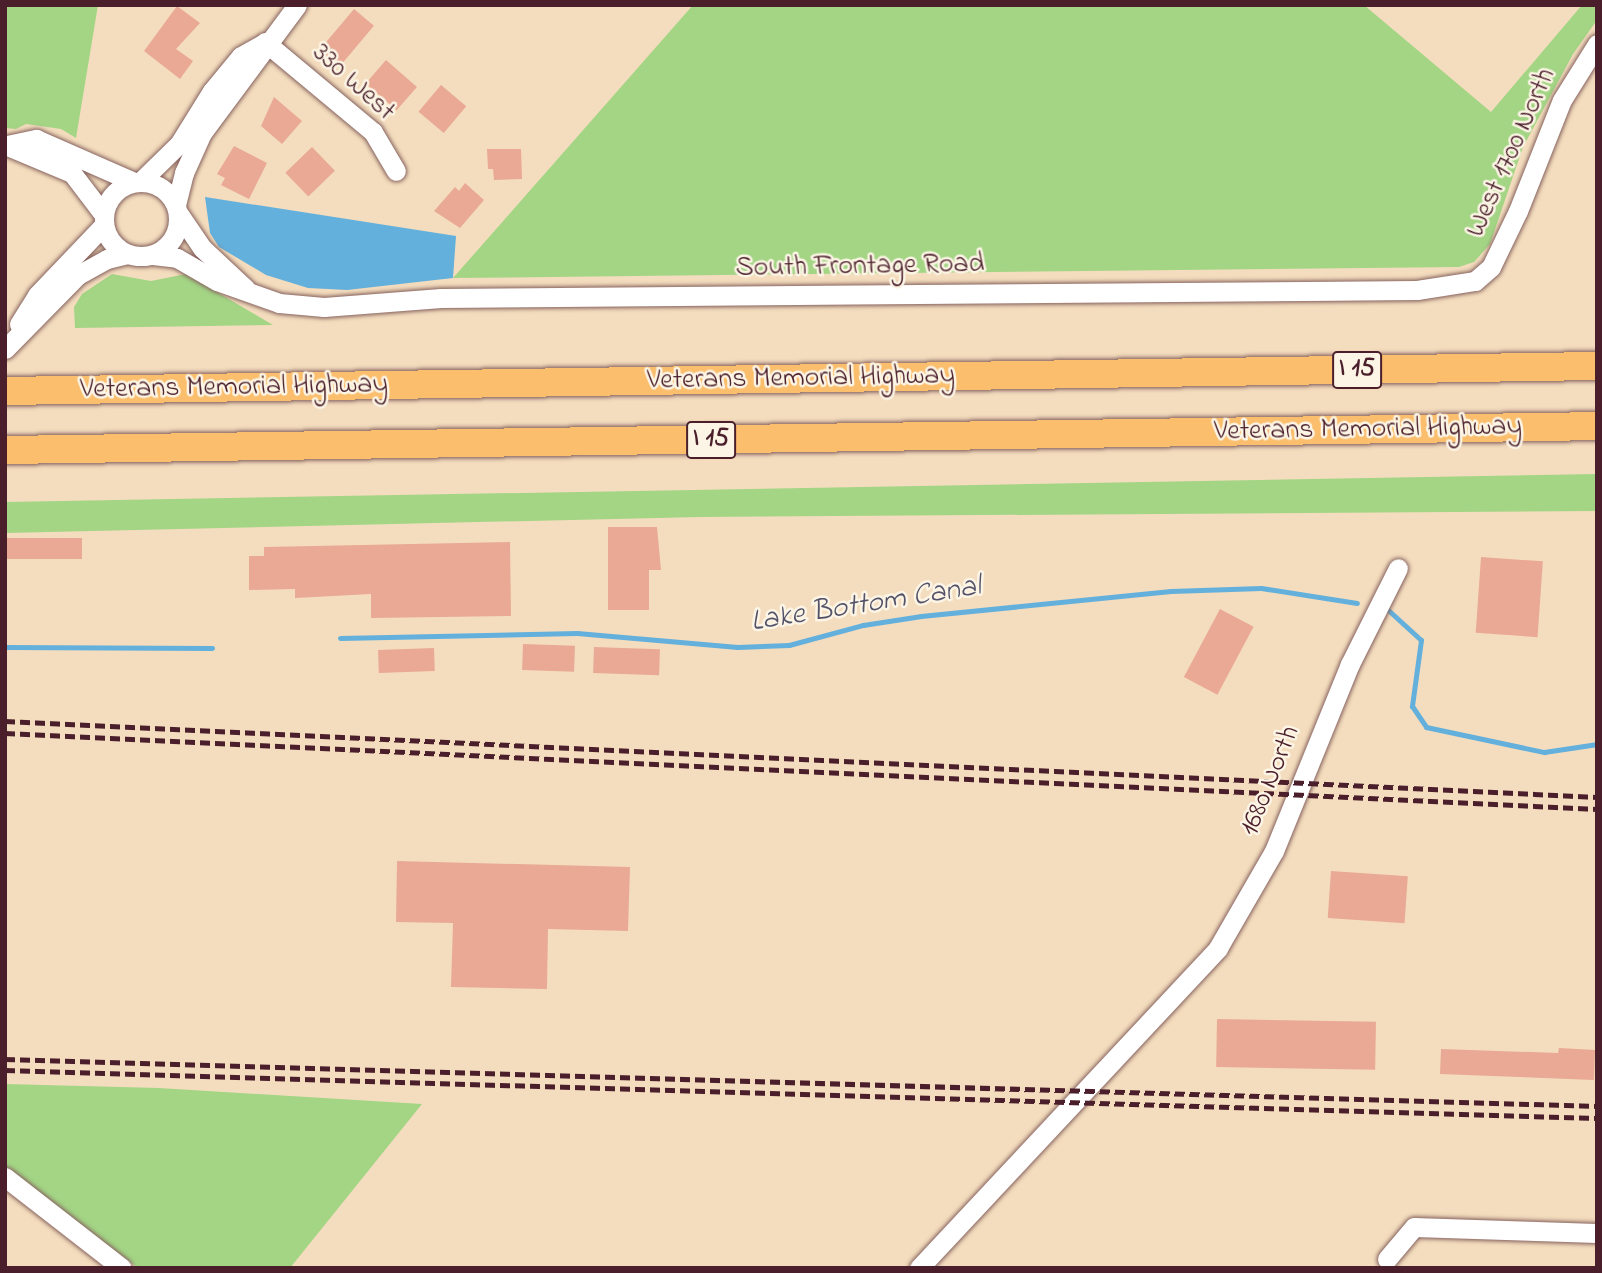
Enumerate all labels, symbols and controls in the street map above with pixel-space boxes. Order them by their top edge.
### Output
street label: 330 West [305,37,401,129]
street label: West 1700 North [1460,63,1564,243]
street label: South Frontage Road [735,248,985,286]
road number: I 15 [1331,348,1383,392]
street label: Veterans Memorial Highway [647,360,955,398]
street label: Veterans Memorial Highway [80,369,388,407]
street label: Veterans Memorial Highway [1214,411,1522,449]
road number: I 15 [685,418,737,462]
water label: Lake Bottom Canal [748,569,984,641]
street label: 1680 North [1234,721,1308,841]

